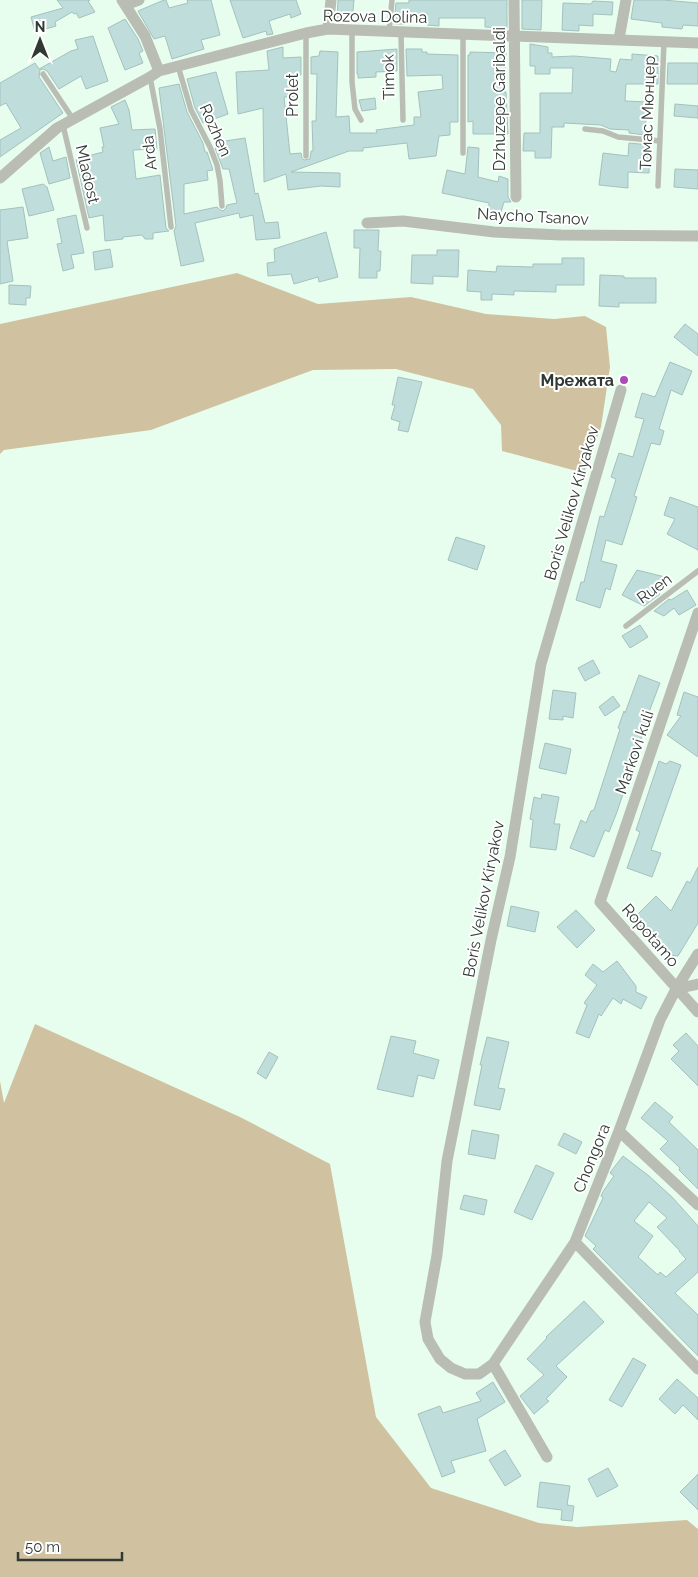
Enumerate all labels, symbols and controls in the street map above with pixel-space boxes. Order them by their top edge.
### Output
street label: Rozova Dolina [323,6,427,27]
north arrow [15,15,65,65]
text: N [35,19,45,35]
street label: Dzhuzepe Garibaldi [490,27,509,171]
street label: Timok [379,53,398,100]
street label: Томас Мюнцер [636,55,659,171]
street label: Prolet [283,72,302,117]
street label: Rozhen [196,101,235,159]
street label: Arda [138,135,161,171]
street label: Mladost [72,143,104,206]
street label: Naycho Tsanov [477,204,590,229]
place label: Мрежата [541,371,614,390]
marker: Мрежата [618,374,630,386]
street label: Boris Velikov Kiryakov [540,423,603,582]
street label: Ruen [633,569,675,607]
street label: Markovi kuli [611,708,658,797]
street label: Boris Velikov Kiryakov [459,819,508,979]
street label: Ropotamo [618,900,683,971]
street label: Chongora [569,1121,614,1196]
scale bar [18,1530,121,1562]
text: 50 m [25,1538,60,1556]

